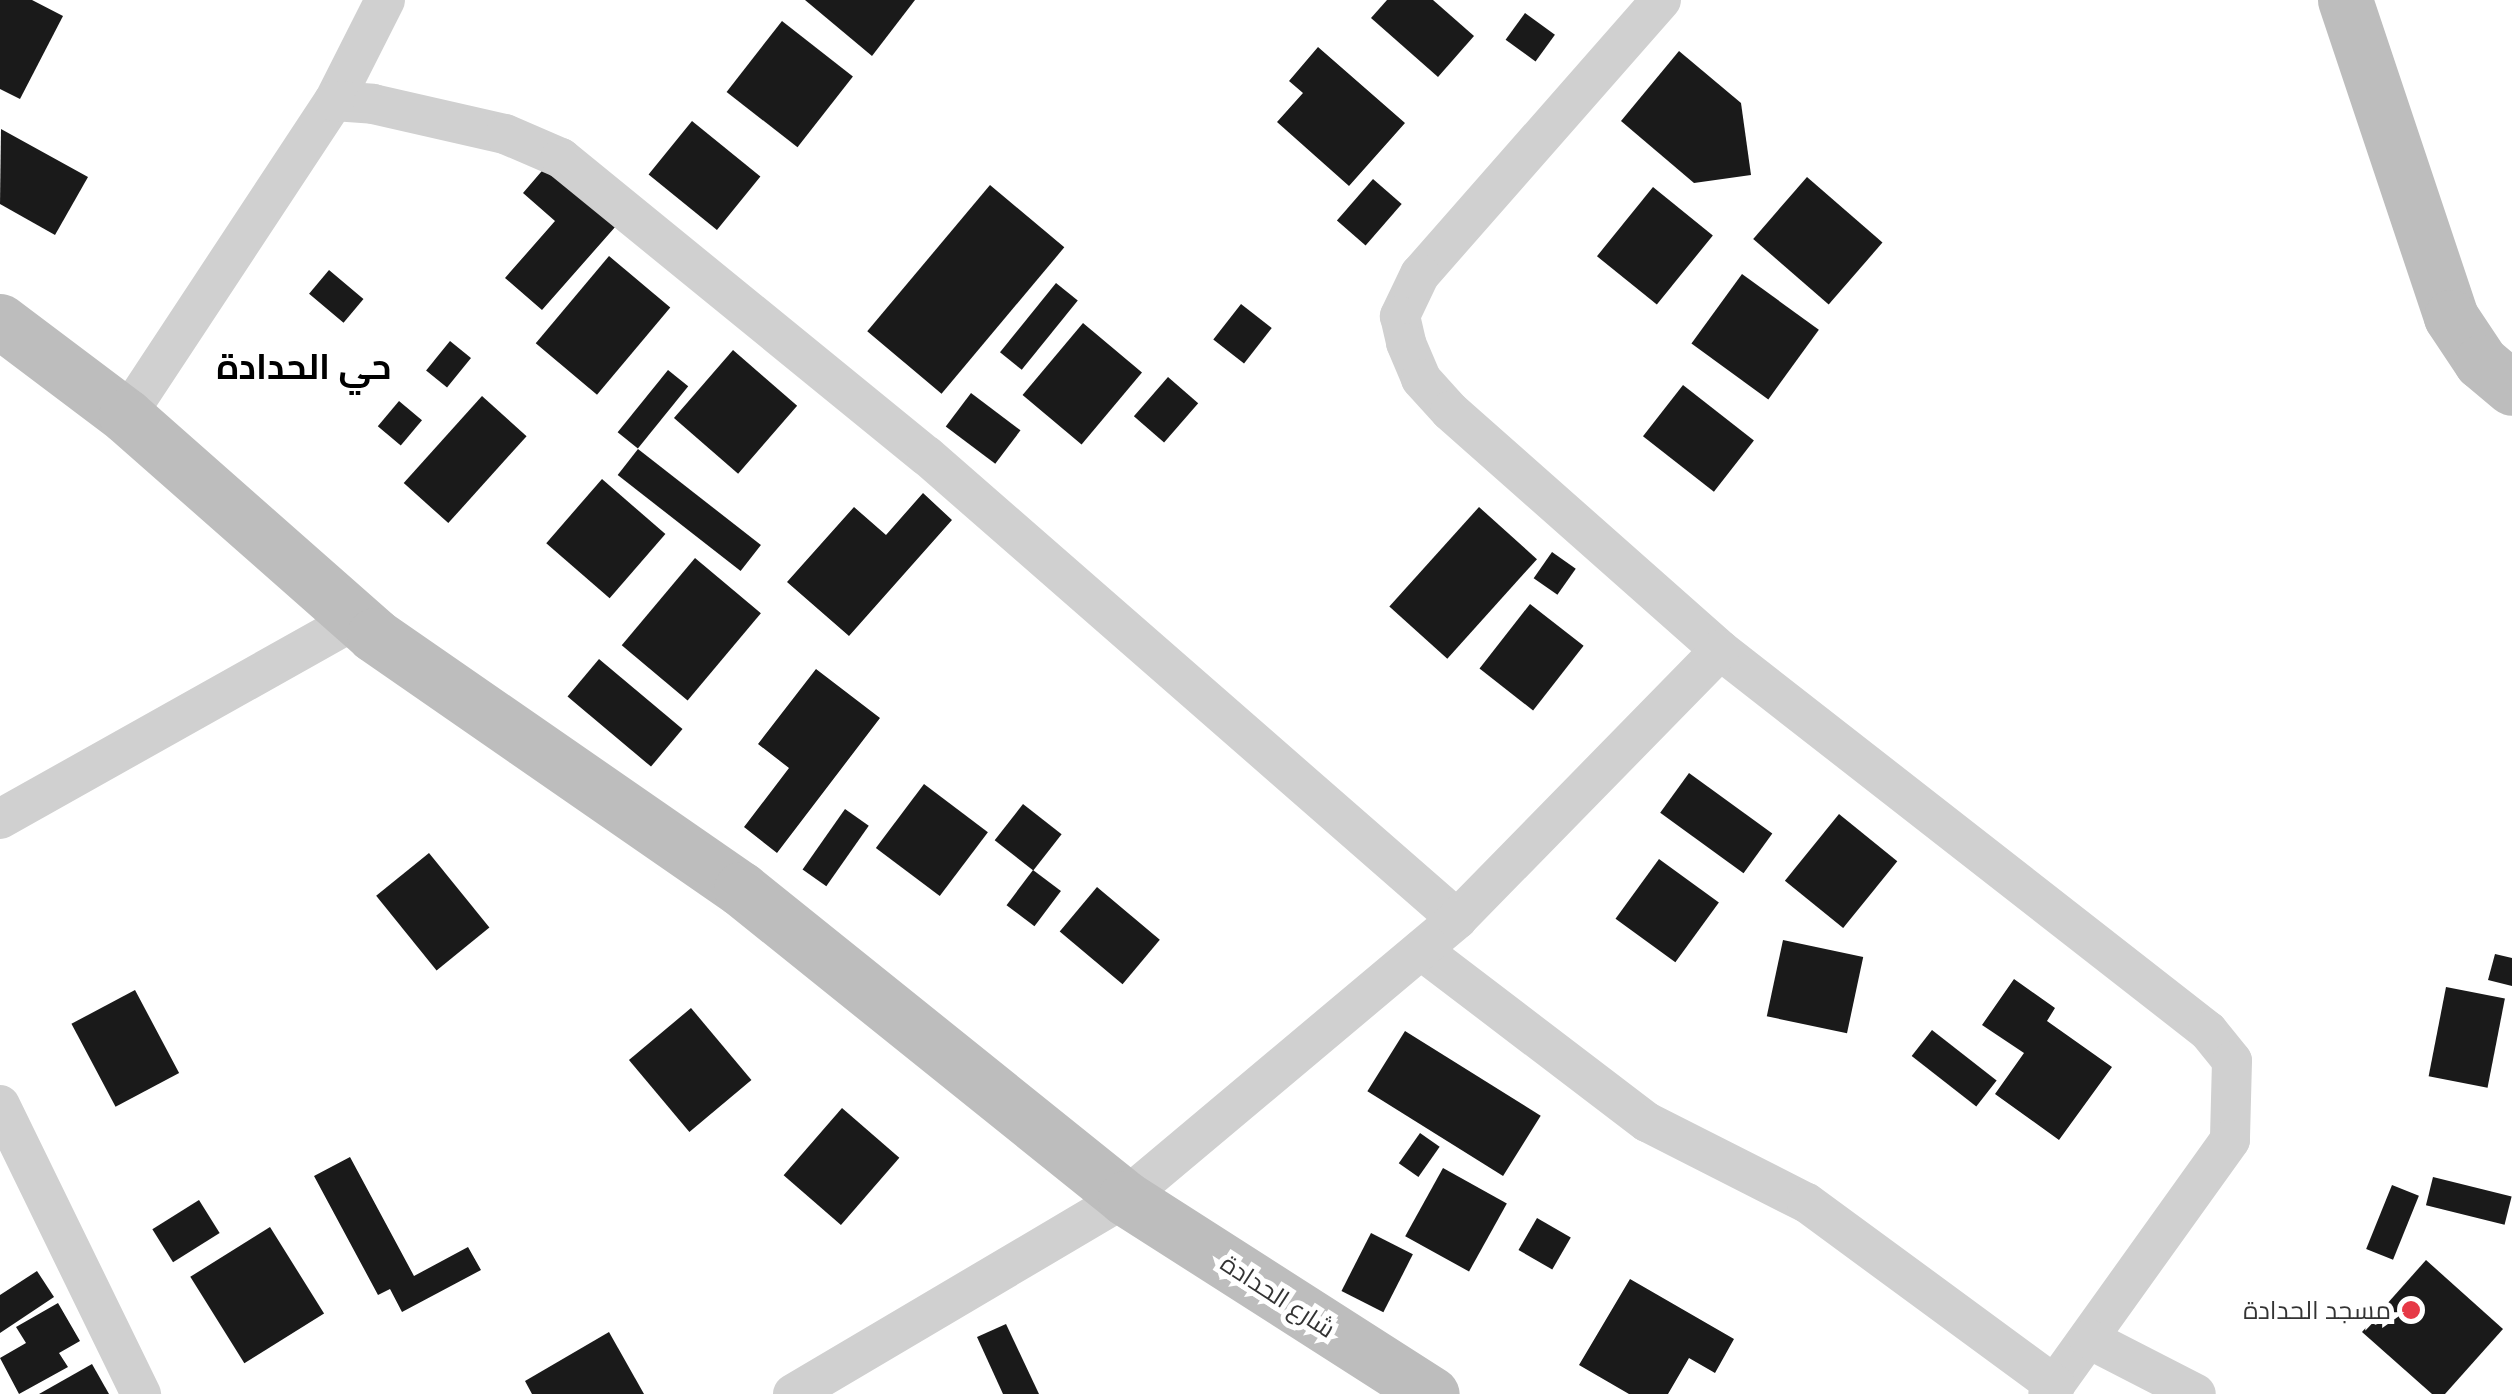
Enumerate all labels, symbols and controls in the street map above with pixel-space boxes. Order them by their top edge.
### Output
district label: حي الحدادة [217,346,391,388]
street label: شارع الحدادة [1215,1248,1341,1344]
place label: مسجد الحدادة [2243,1295,2391,1325]
marker: مسجد الحدادة [2400,1299,2422,1321]

